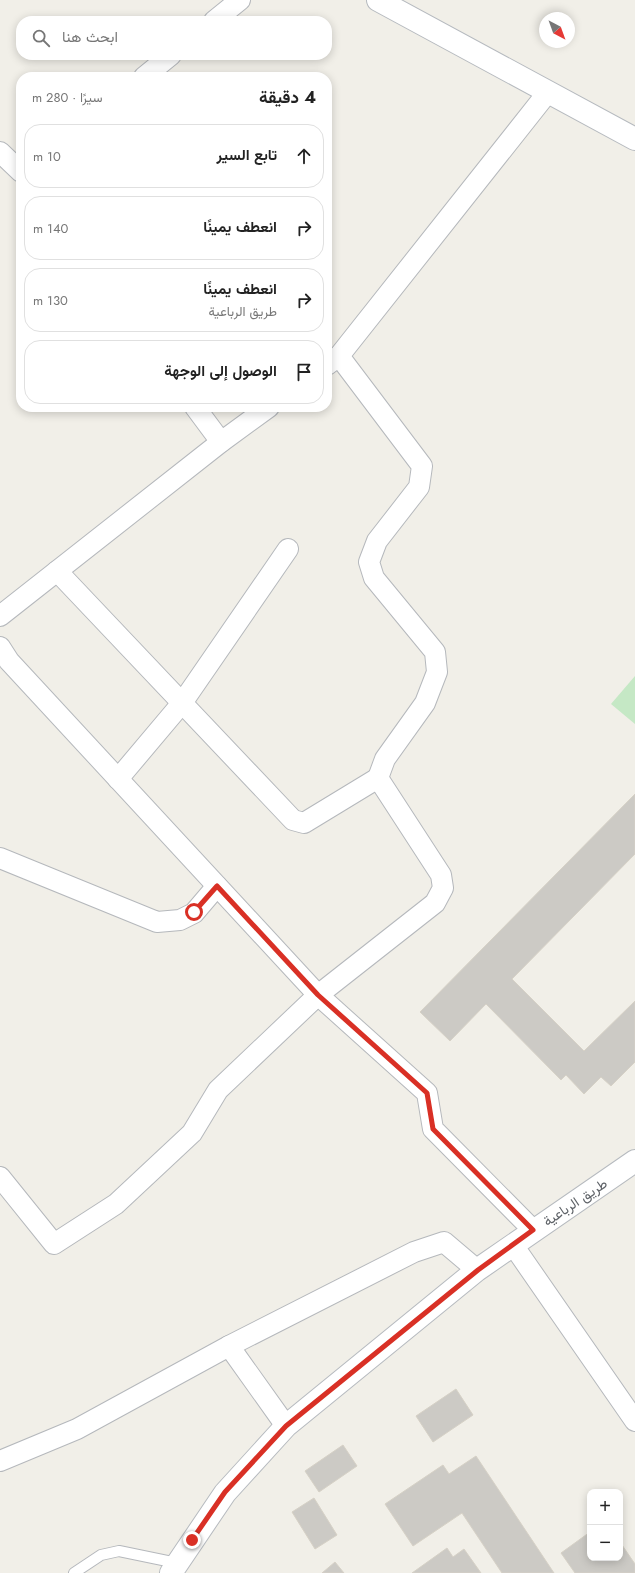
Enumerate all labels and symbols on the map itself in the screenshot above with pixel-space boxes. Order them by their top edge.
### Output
north arrow [539,12,575,48]
route start [185,903,203,921]
street label: طريق الرباعية [539,1173,611,1231]
route end [183,1531,201,1549]

